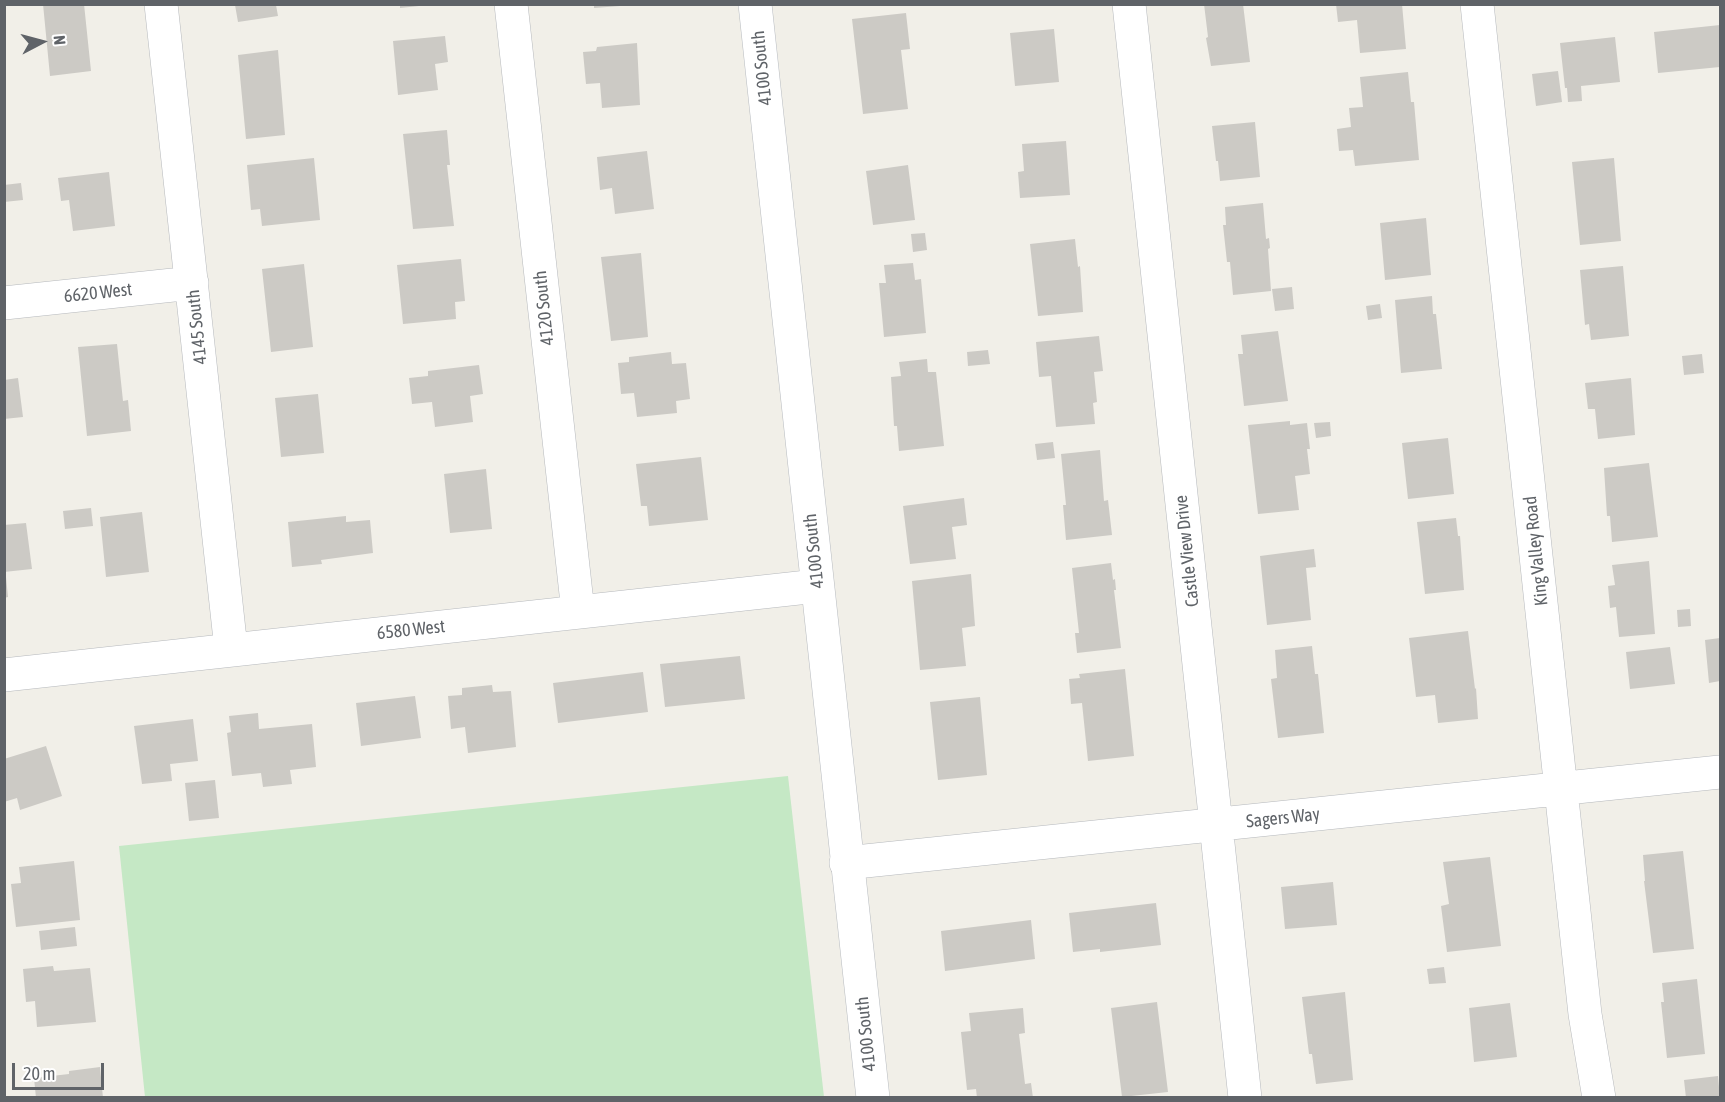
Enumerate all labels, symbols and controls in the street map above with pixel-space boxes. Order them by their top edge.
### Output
north arrow [12,12,72,72]
street label: 4100 South [747,30,777,106]
text: N [50,34,69,46]
street label: 4120 South [529,270,559,346]
street label: 6620 West [63,279,133,307]
street label: 4145 South [182,289,212,365]
street label: Castle View Drive [1170,494,1204,608]
street label: King Valley Road [1520,495,1552,607]
street label: 4100 South [799,513,829,589]
street label: 6580 West [376,616,446,644]
street label: Sagers Way [1245,803,1321,833]
street label: 4100 South [851,996,881,1072]
scale bar [15,1051,106,1089]
text: 20 m [23,1063,55,1084]

